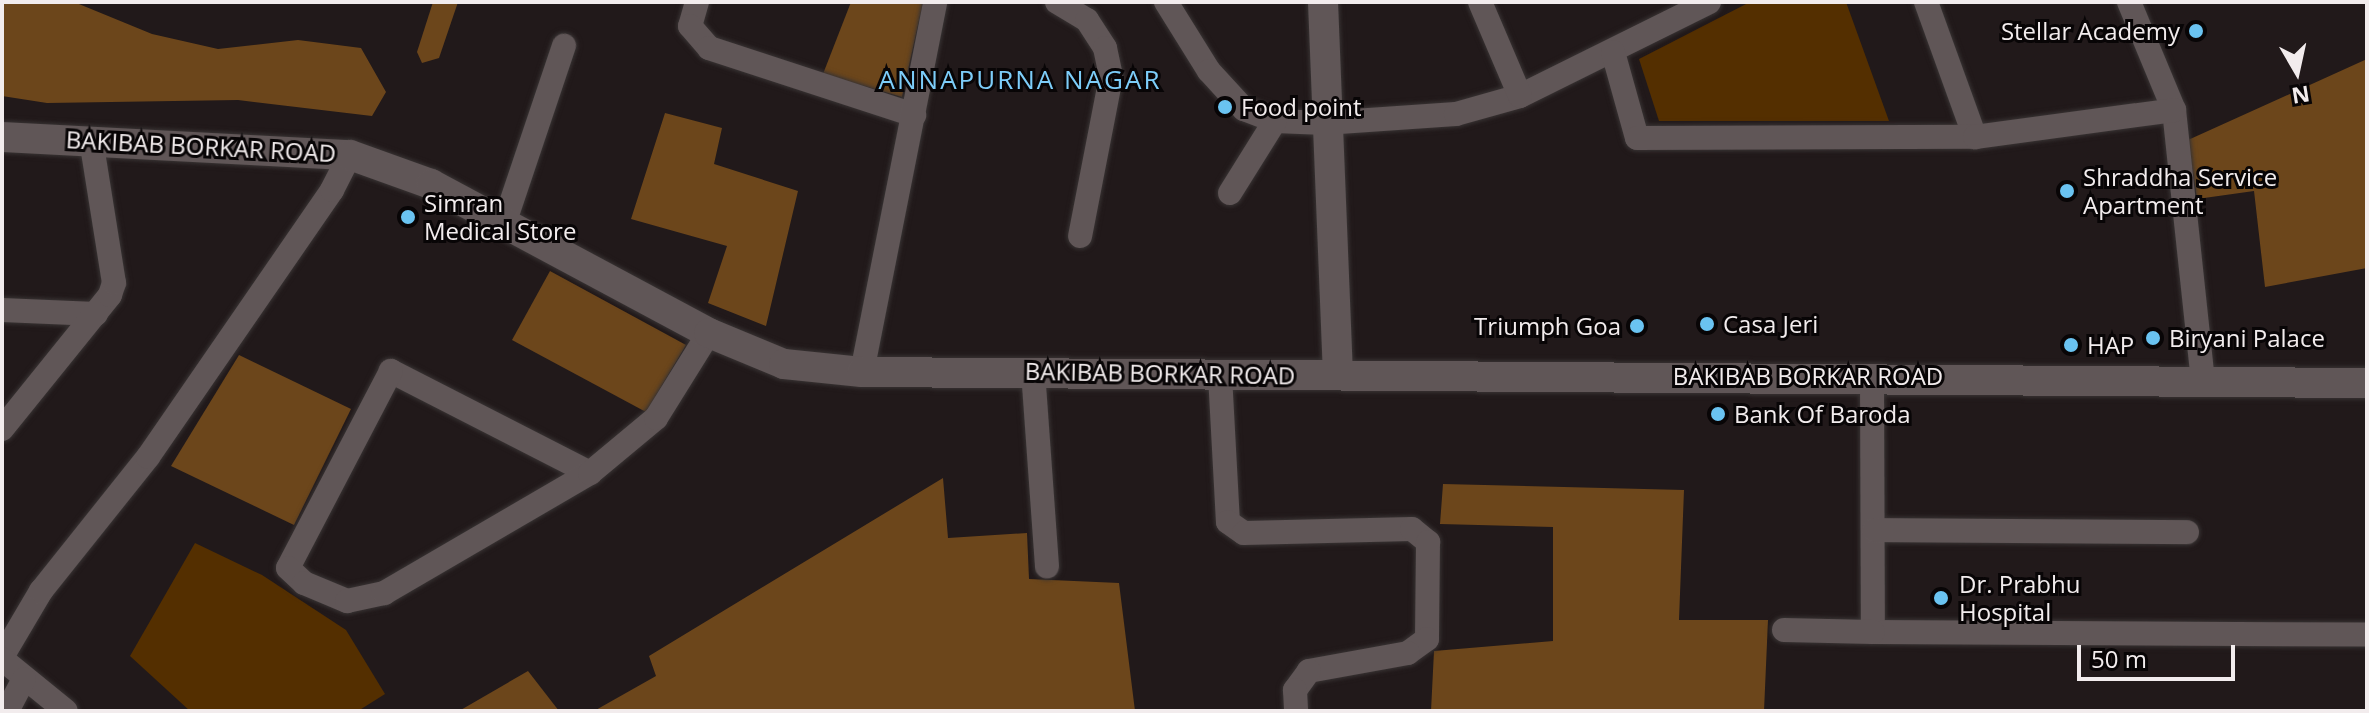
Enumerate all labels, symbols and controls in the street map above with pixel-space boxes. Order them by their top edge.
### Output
place label: Stellar Academy [2001,17,2180,45]
marker: Stellar Academy [2187,22,2205,40]
north arrow [2257,32,2337,112]
district label: ANNAPURNA NAGAR [879,64,1161,96]
text: N [2290,79,2312,112]
place label: Food point [1241,93,1362,121]
marker: Food point [1216,98,1234,116]
street label: BAKIBAB BORKAR ROAD [65,125,337,167]
place label: Shraddha Service Apartment [2083,163,2277,219]
marker: Shraddha Service Apartment [2058,182,2076,200]
place label: Simran Medical Store [424,189,576,245]
marker: Simran Medical Store [399,208,417,226]
place label: Casa Jeri [1723,310,1818,338]
place label: Triumph Goa [1474,312,1621,340]
marker: Casa Jeri [1698,315,1716,333]
marker: Triumph Goa [1628,317,1646,335]
place label: Biryani Palace [2169,324,2325,352]
marker: Biryani Palace [2144,329,2162,347]
place label: HAP [2087,331,2134,359]
marker: HAP [2062,336,2080,354]
street label: BAKIBAB BORKAR ROAD [1025,356,1295,390]
street label: BAKIBAB BORKAR ROAD [1673,362,1943,390]
place label: Bank Of Baroda [1734,400,1910,428]
marker: Bank Of Baroda [1709,405,1727,423]
place label: Dr. Prabhu Hospital [1959,570,2080,626]
marker: Dr. Prabhu Hospital [1930,587,1952,609]
scale bar [2081,629,2239,679]
text: 50 m [2091,642,2147,675]

